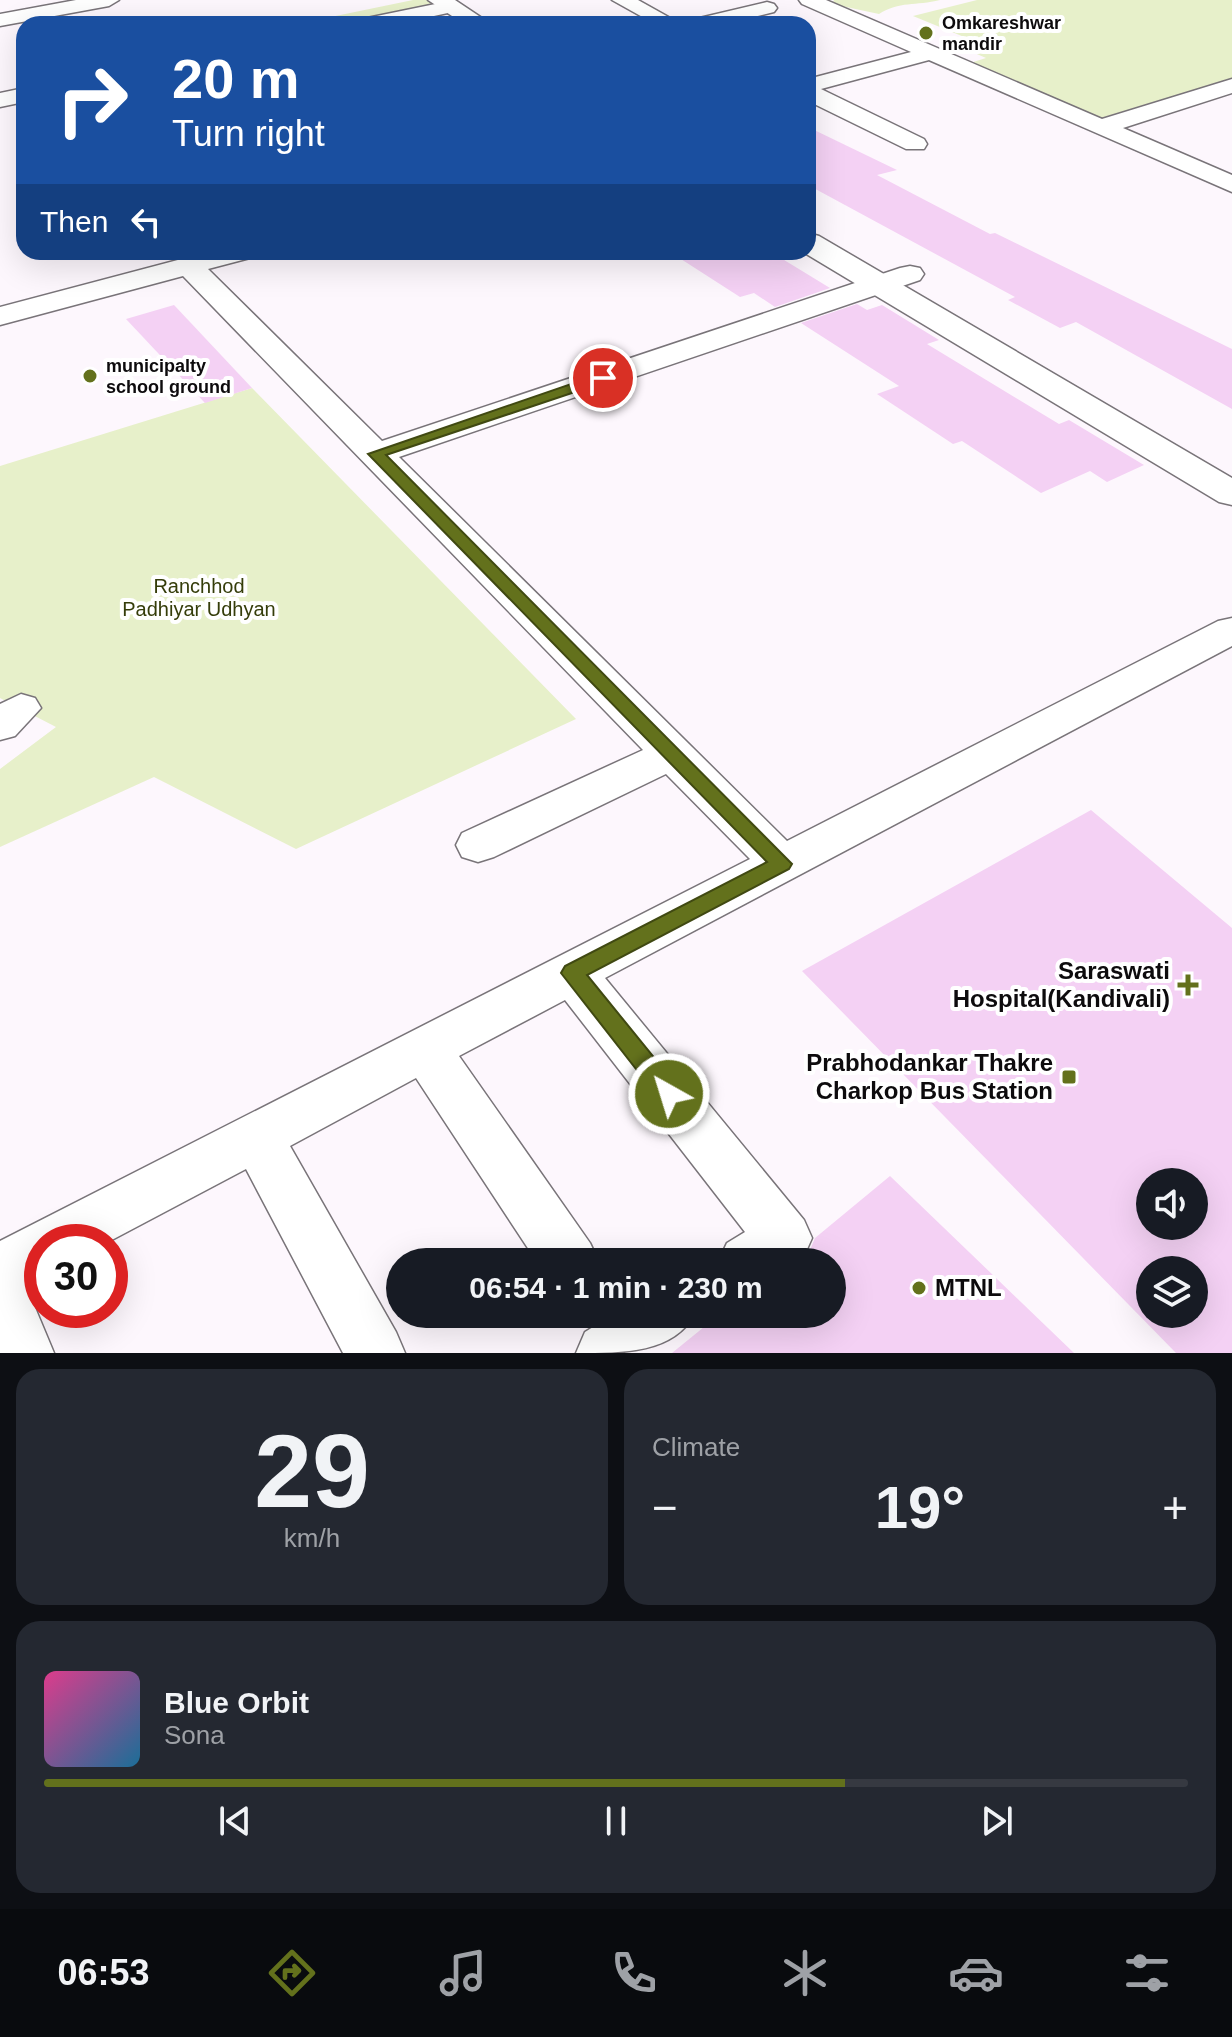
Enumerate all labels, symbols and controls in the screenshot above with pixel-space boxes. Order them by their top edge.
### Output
place label: Omkareshwar mandir [942,13,1061,54]
marker: Omkareshwar mandir [917,24,935,42]
text: 20 m [172,47,300,110]
icon: right [40,48,144,152]
text: Turn right [172,113,325,154]
icon: left [124,200,168,244]
text: Then [40,205,108,238]
pin [569,344,637,412]
place label: municipalty school ground [106,356,231,397]
icon: arrive [581,356,625,400]
marker: municipalty school ground [81,367,99,385]
park label: Ranchhod Padhiyar Udhyan [122,575,276,620]
place label: Saraswati Hospital(Kandivali) [953,957,1170,1012]
marker: Saraswati Hospital(Kandivali) [1177,974,1199,996]
place label: Prabhodankar Thakre Charkop Bus Station [806,1049,1053,1104]
position arrow [627,1052,711,1136]
marker: Prabhodankar Thakre Charkop Bus Station [1060,1068,1078,1086]
map controls [1136,1168,1208,1328]
button: sound [1136,1168,1208,1240]
speed limit sign: 30 [24,1224,128,1328]
button: layers [1136,1256,1208,1328]
text: 06:54 · 1 min · 230 m [469,1271,763,1304]
place label: MTNL [935,1274,1002,1301]
marker: MTNL [910,1279,928,1297]
text: 29 [254,1413,370,1529]
text: Climate [652,1432,740,1462]
text: 19° [875,1474,965,1541]
text: − [652,1483,678,1532]
text: + [1162,1483,1188,1532]
text: km/h [284,1523,340,1553]
text: Blue Orbit [164,1686,309,1719]
text: Sona [164,1720,225,1750]
icon: previous [213,1799,257,1843]
icon: pause [594,1799,638,1843]
icon: next [975,1799,1019,1843]
icon: directions [264,1945,320,2001]
icon: music [435,1945,491,2001]
icon: phone [606,1945,662,2001]
icon: climate [777,1945,833,2001]
icon: car [948,1945,1004,2001]
icon: filters [1119,1945,1175,2001]
text: 06:53 [57,1952,150,1993]

